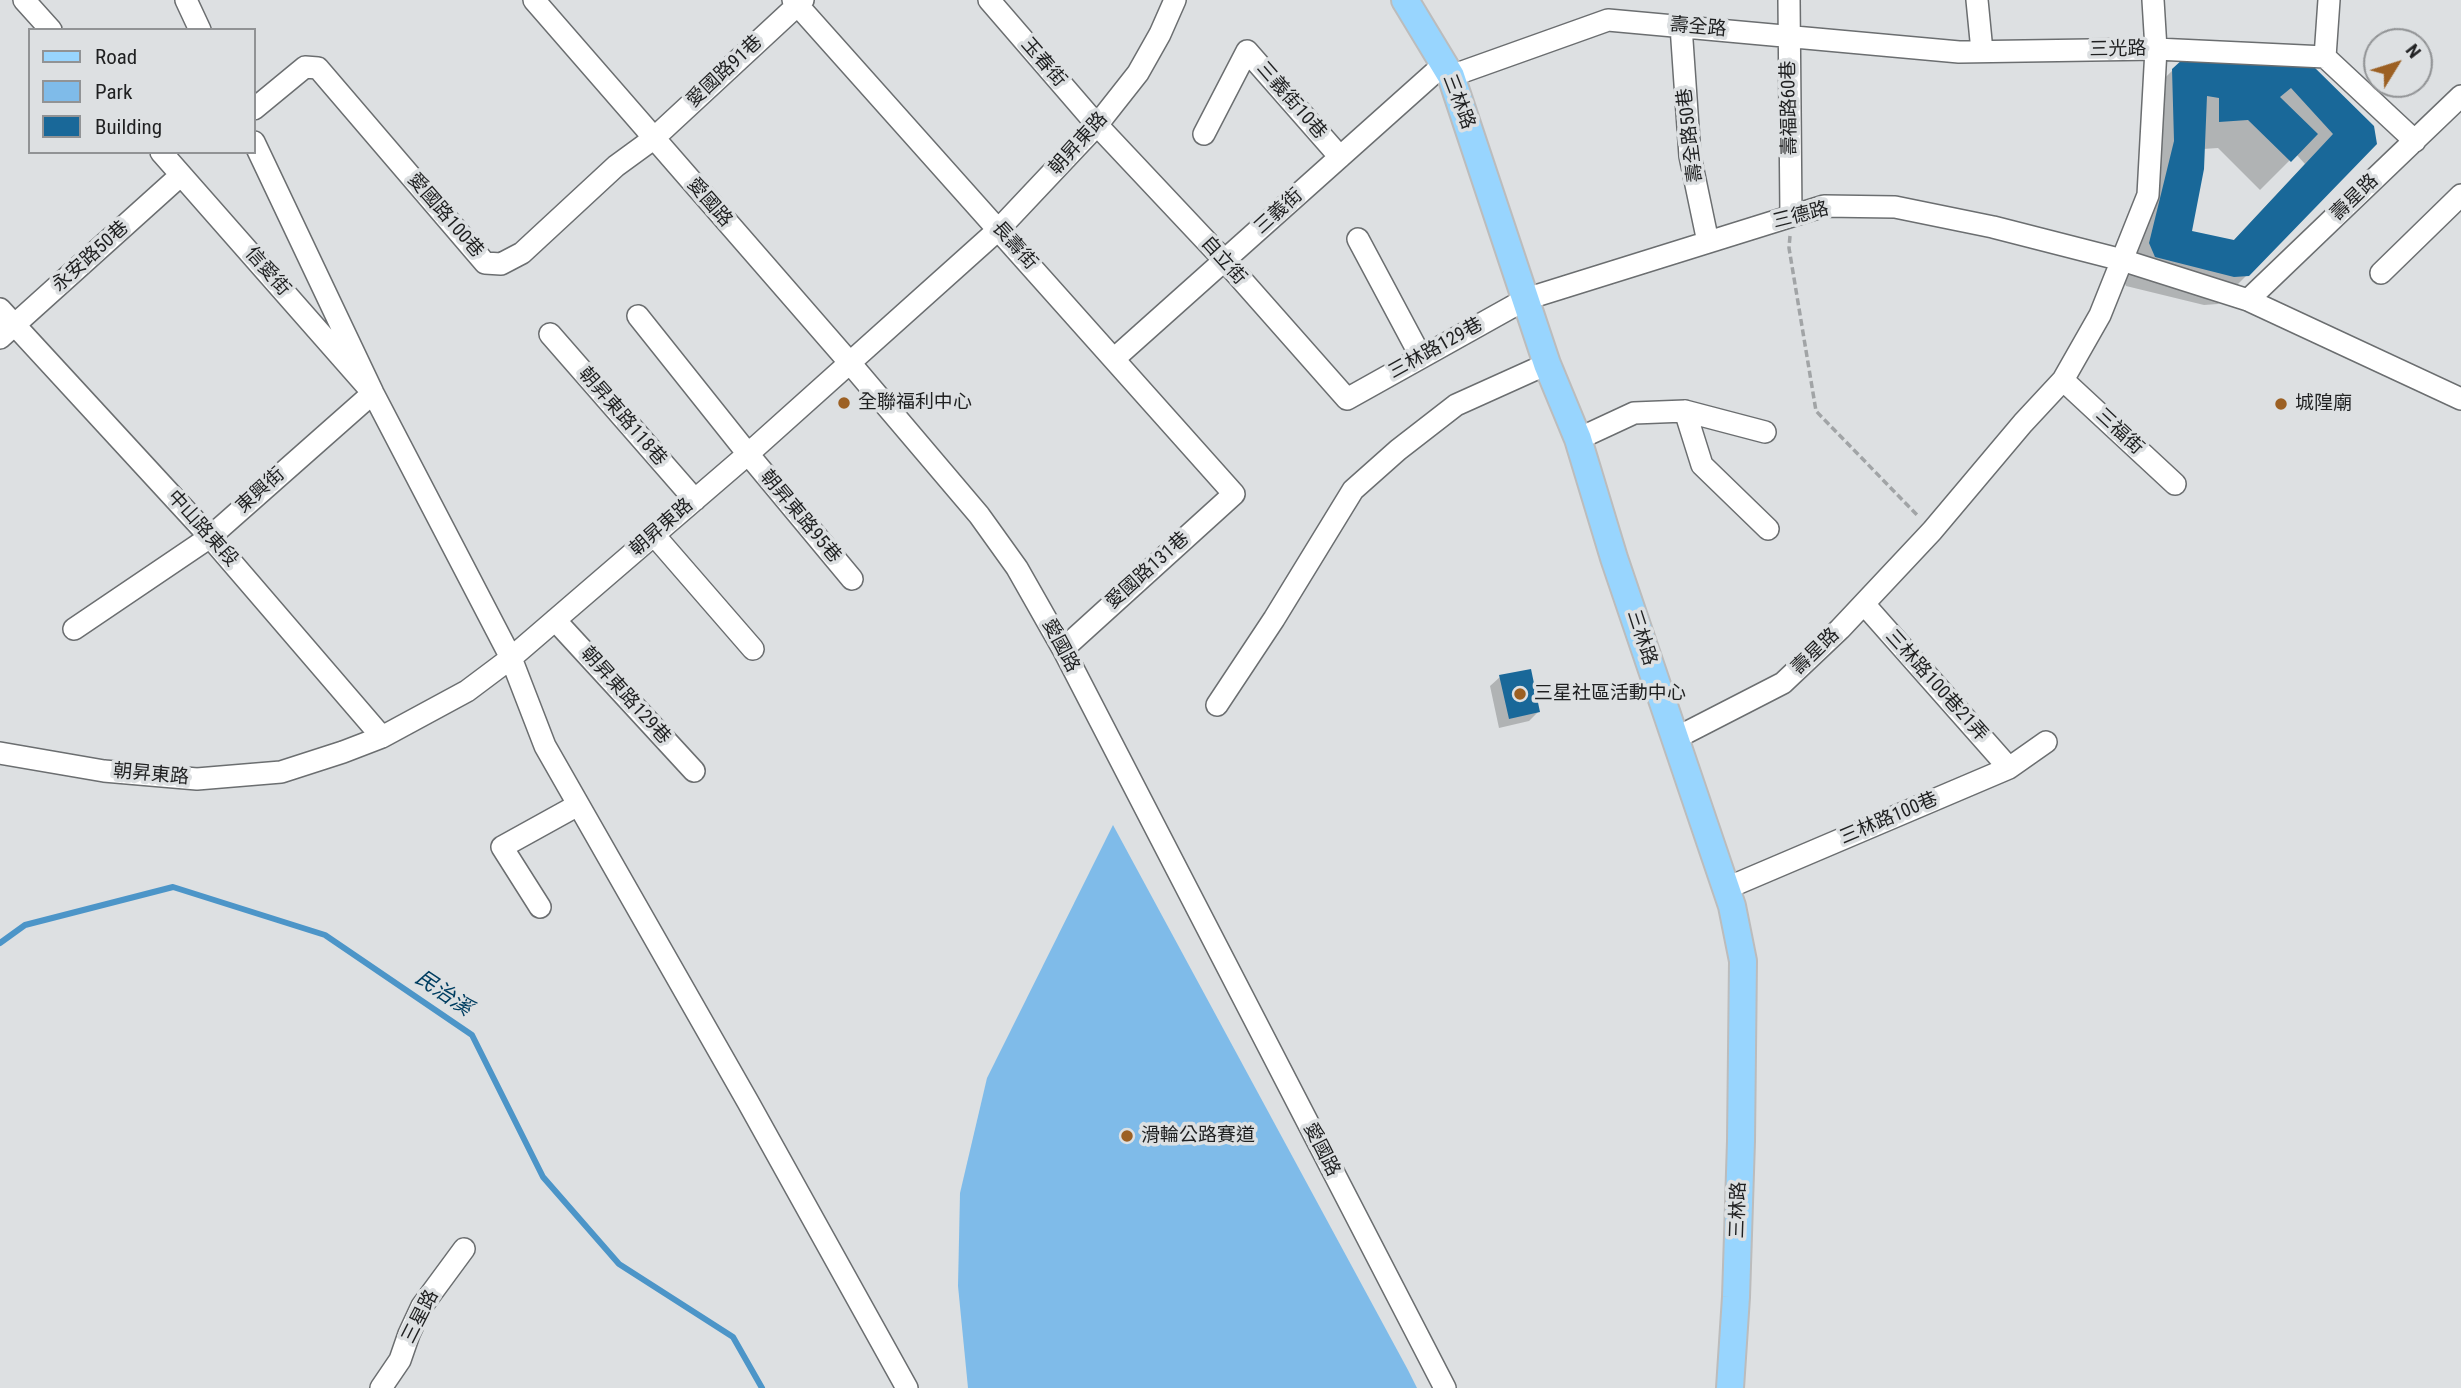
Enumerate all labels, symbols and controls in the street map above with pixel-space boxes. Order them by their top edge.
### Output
street label: 壽全路 [1669,14,1727,42]
legend [28,28,256,154]
north arrow [2363,28,2433,98]
street label: 愛國路91巷 [683,31,767,113]
street label: 玉春街 [1016,34,1070,92]
street label: 三光路 [2089,38,2147,62]
text: N [2401,39,2426,63]
text: Road [95,45,137,69]
street label: 三義街10巷 [1251,58,1331,144]
street label: 壽福路60巷 [1778,60,1802,156]
street label: 三林路 [1437,71,1479,133]
text: Park [95,80,132,104]
street label: 壽全路50巷 [1674,87,1708,183]
street label: 朝昇東路 [1045,108,1113,180]
text: Building [95,115,162,139]
street label: 愛國路100巷 [402,169,488,263]
street label: 壽星路 [2327,170,2383,226]
street label: 愛國路 [682,174,736,232]
street label: 三義街 [1250,184,1308,240]
street label: 三德路 [1771,198,1831,234]
street label: 永安路50巷 [48,217,134,297]
street label: 長壽街 [986,217,1042,275]
street label: 自立街 [1195,232,1251,290]
street label: 信愛街 [240,243,294,301]
street label: 三林路129巷 [1385,314,1487,384]
street label: 朝昇東路118巷 [573,363,671,471]
place label: 全聯福利中心 [858,392,972,414]
place label: 城隍廟 [2295,393,2352,415]
marker: 全聯福利中心 [836,395,852,411]
marker: 城隍廟 [2273,396,2289,412]
street label: 三福街 [2090,404,2148,460]
street label: 東興街 [232,463,290,519]
street label: 朝昇東路95巷 [755,466,845,568]
street label: 中山路東段 [162,486,242,572]
street label: 朝昇東路 [626,494,698,562]
street label: 愛國路131巷 [1102,528,1194,614]
street label: 三林路 [1621,607,1661,669]
street label: 愛國路 [1037,615,1083,677]
street label: 壽星路 [1788,624,1844,680]
street label: 三林路100巷21弄 [1880,626,1992,746]
street label: 朝昇東路129巷 [575,643,675,749]
place label: 三星社區活動中心 [1534,683,1686,705]
marker: 三星社區活動中心 [1512,686,1528,702]
street label: 朝昇東路 [112,760,190,790]
street label: 三林路100巷 [1837,788,1941,850]
water label: 民治溪 [410,966,476,1022]
street label: 愛國路 [1298,1119,1344,1181]
place label: 滑輪公路賽道 [1141,1125,1255,1147]
marker: 滑輪公路賽道 [1119,1128,1135,1144]
street label: 三林路 [1727,1181,1751,1239]
street label: 三星路 [398,1286,444,1348]

